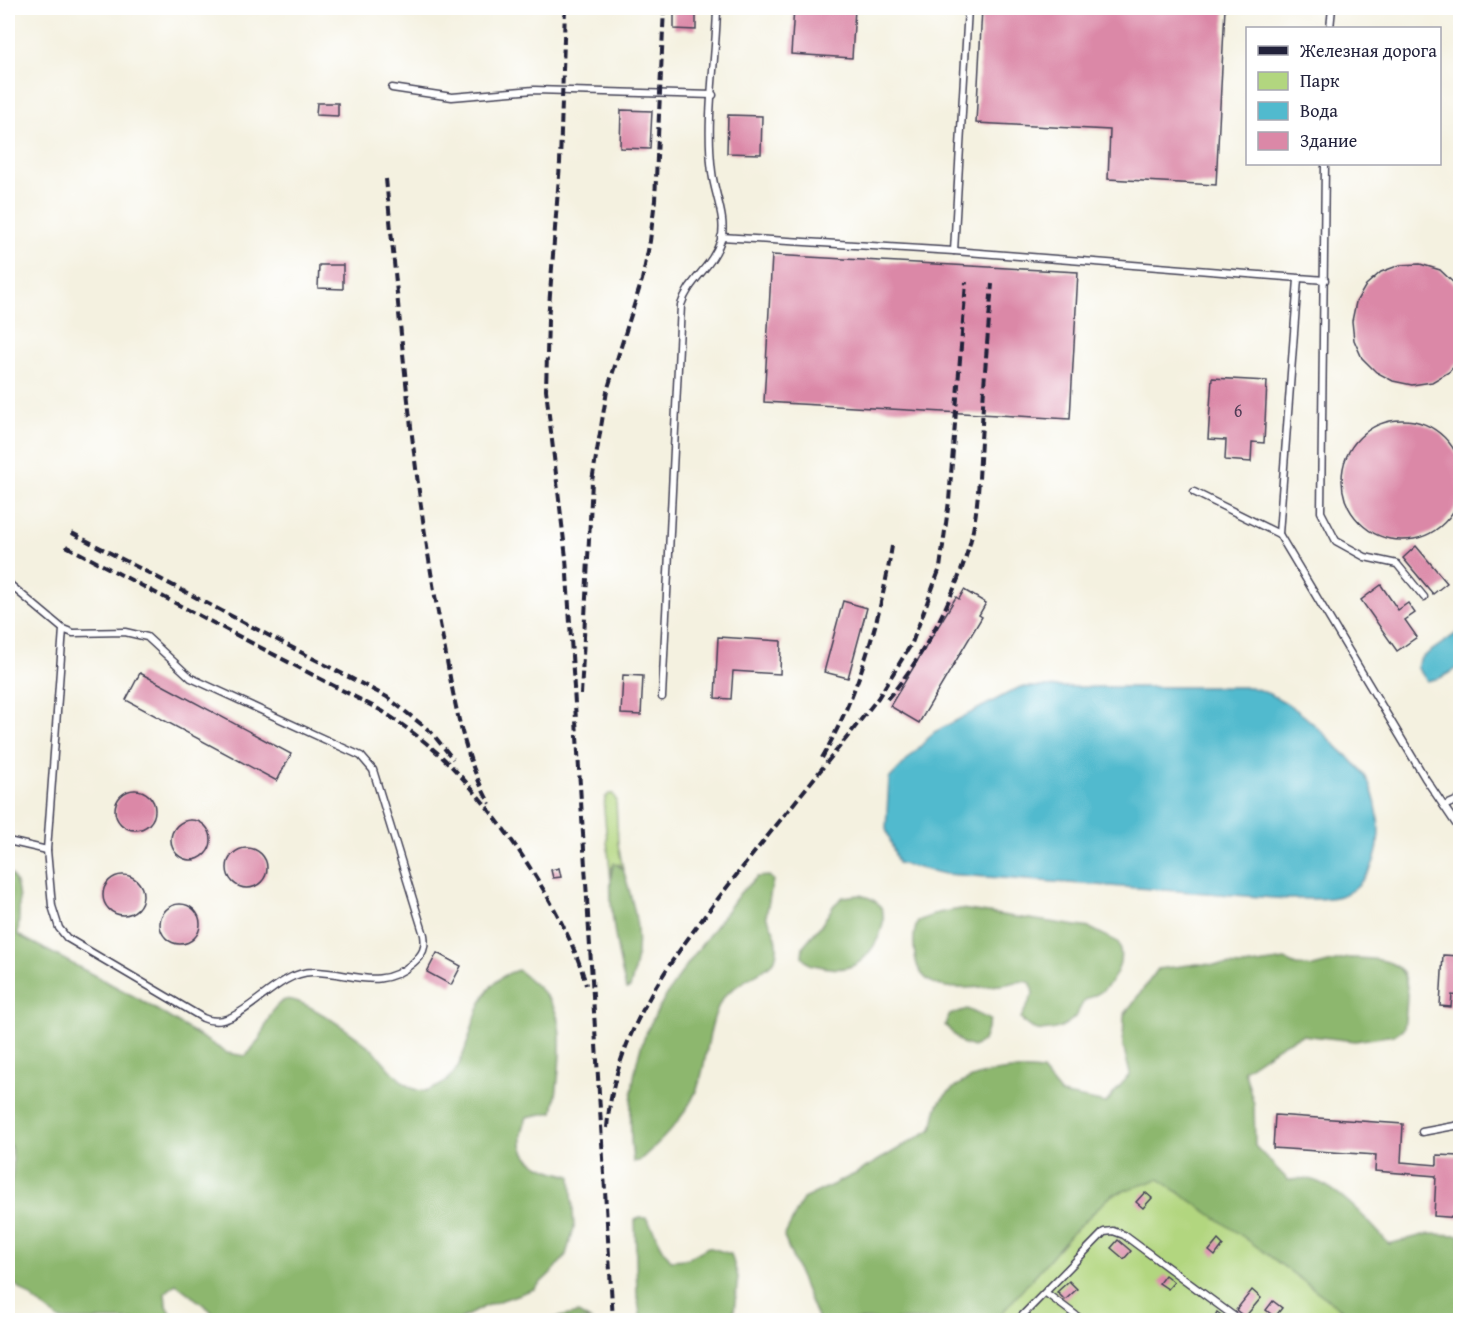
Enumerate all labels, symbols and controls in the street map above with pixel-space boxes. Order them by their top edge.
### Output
legend [1246,27,1441,165]
text: Железная дорога [1299,37,1437,64]
text: Парк [1300,67,1340,94]
text: Вода [1300,97,1338,124]
text: Здание [1300,127,1357,154]
house number: 6 [1234,397,1242,424]

